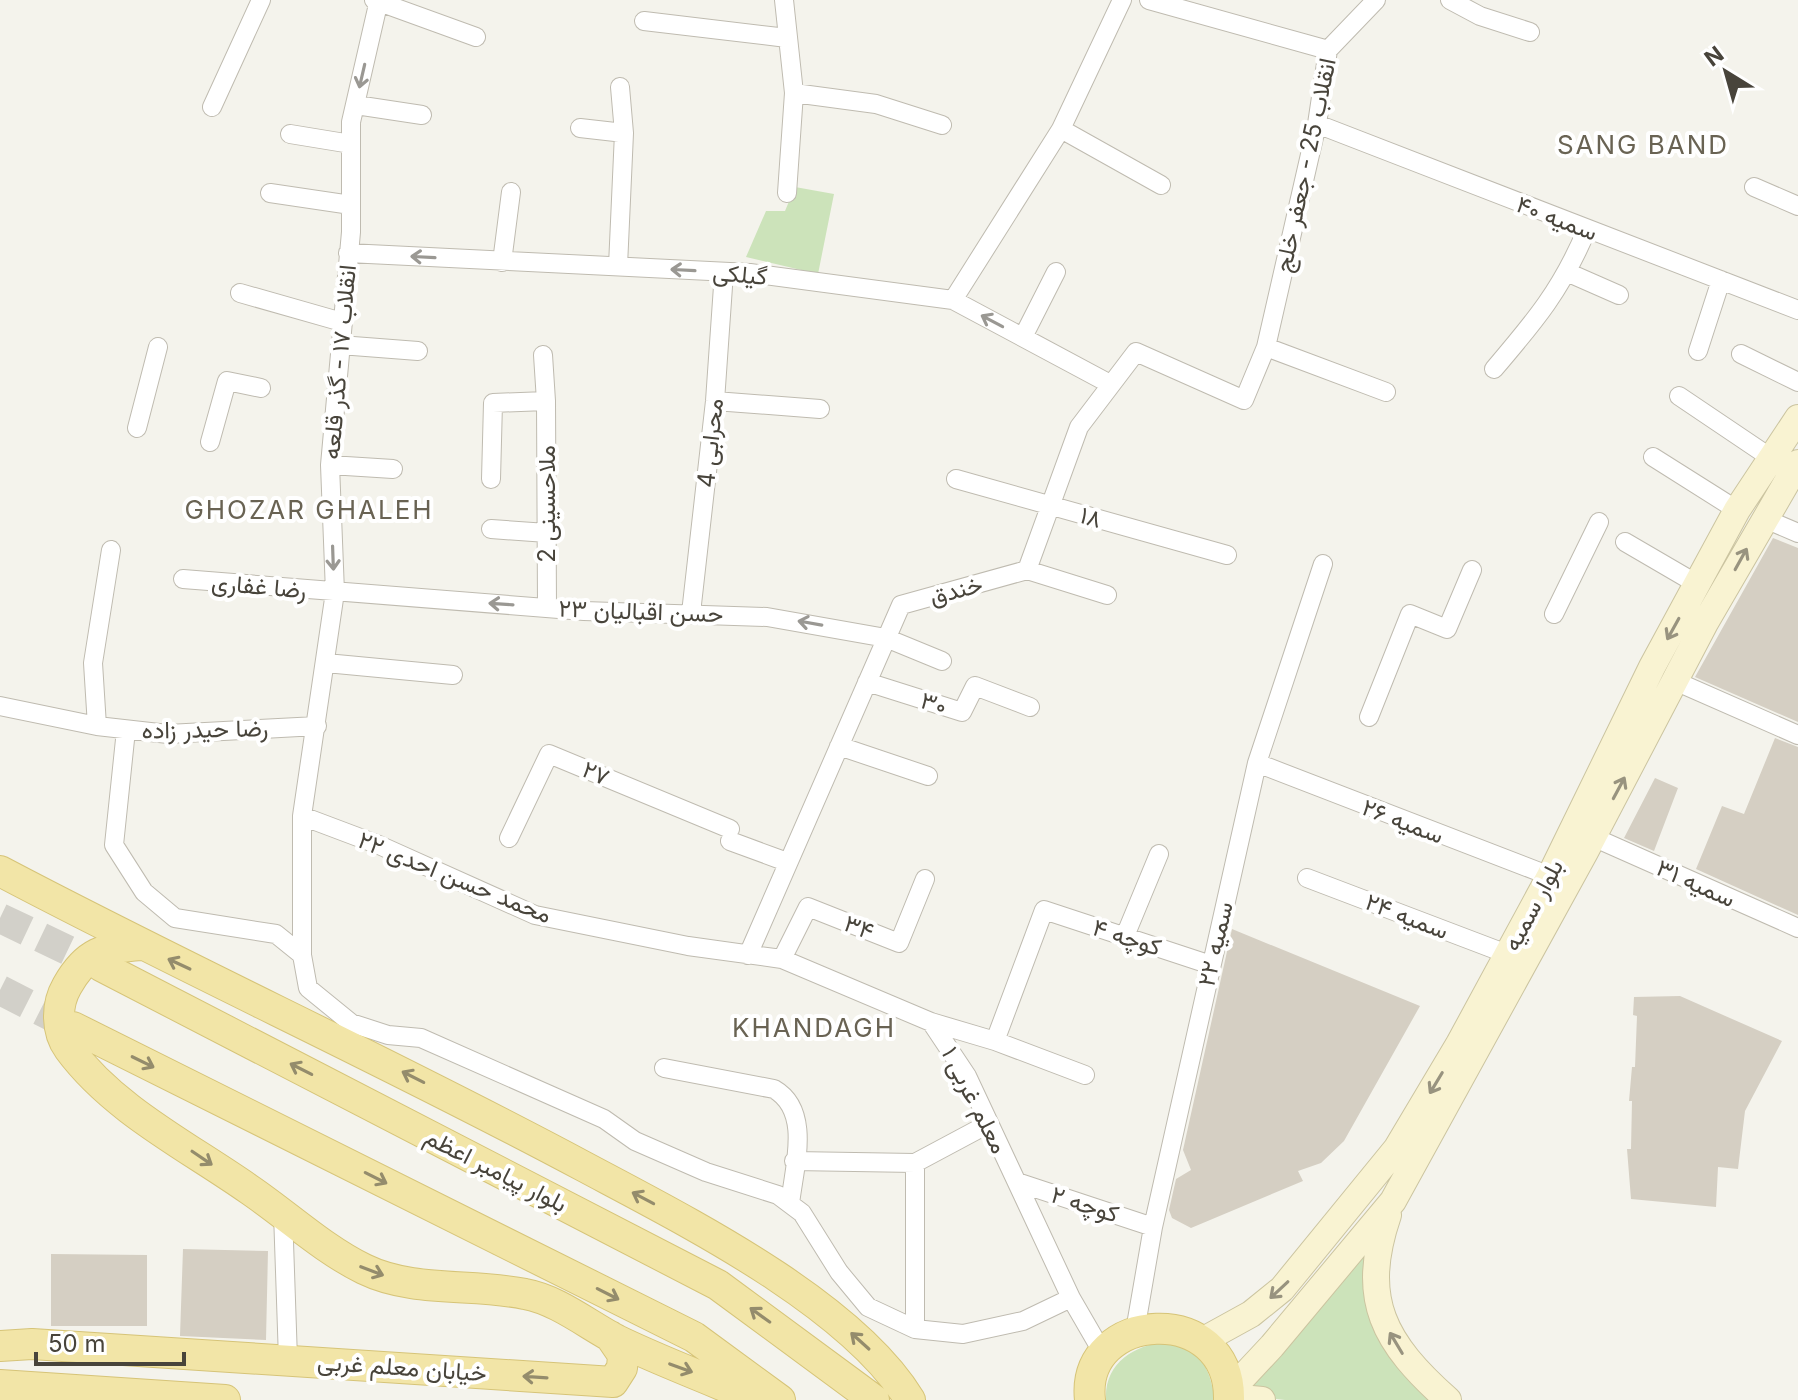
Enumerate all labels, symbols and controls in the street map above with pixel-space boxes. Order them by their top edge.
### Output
north arrow [1686,32,1766,112]
text: N [1699,41,1728,71]
street label: انقلاب 25 - جعفر خلج [1268,55,1345,275]
one-way arrow [354,63,369,88]
district label: SANG BAND [1557,129,1729,160]
street label: سمیه ۴۰ [1512,189,1602,247]
one-way arrow [410,249,437,264]
street label: گیلکی [711,257,769,291]
one-way arrow [670,262,697,277]
street label: انقلاب ۱۷ - گذر قلعه [316,263,363,461]
one-way arrow [981,312,1004,328]
street label: محرابی 4 [691,397,730,489]
street label: ملاحسینی 2 [532,445,561,563]
district label: GHOZAR GHALEH [184,494,434,525]
street label: ۱۸ [1077,500,1105,534]
one-way arrow [326,544,341,571]
one-way arrow [1733,547,1749,571]
street label: رضا غفاری [210,567,308,606]
street label: خندق [926,569,986,611]
street label: ۲۳ حسن اقبالیان [558,594,724,628]
one-way arrow [488,596,515,611]
one-way arrow [798,614,823,629]
one-way arrow [1665,617,1680,641]
street label: ۳۰ [917,685,951,721]
street label: رضا حیدر زاده [141,713,269,746]
street label: ۲۷ [578,754,614,792]
one-way arrow [1611,777,1627,801]
street label: سمیه ۲۶ [1358,792,1448,850]
street label: ۲۲ محمد حسن احدی [354,825,556,929]
street label: سمیه ۳۱ [1652,853,1740,913]
street label: بلوار سمیه [1497,854,1570,956]
street label: سمیه ۲۴ [1361,887,1453,945]
street label: سمیه ۲۲ [1191,899,1239,989]
street label: ۳۴ [840,908,878,946]
street label: کوچه ۴ [1088,912,1165,964]
one-way arrow [168,956,192,971]
district label: KHANDAGH [732,1012,896,1043]
street label: معلم غربی ۱ [934,1042,1014,1159]
one-way arrow [131,1055,155,1070]
one-way arrow [289,1061,313,1077]
one-way arrow [402,1069,426,1084]
one-way arrow [1427,1071,1443,1094]
street label: بلوار پیامبر اعظم [419,1122,572,1220]
one-way arrow [191,1149,213,1166]
one-way arrow [363,1171,387,1186]
street label: کوچه ۲ [1047,1180,1122,1230]
one-way arrow [632,1190,656,1206]
one-way arrow [359,1265,384,1279]
one-way arrow [1269,1280,1289,1299]
one-way arrow [596,1287,620,1302]
one-way arrow [750,1307,771,1324]
scale bar [36,1316,184,1366]
text: 50 m [48,1329,106,1358]
one-way arrow [850,1332,870,1350]
one-way arrow [1387,1332,1403,1355]
street label: خیابان معلم غربی [316,1347,488,1389]
one-way arrow [668,1361,693,1376]
one-way arrow [522,1369,549,1384]

